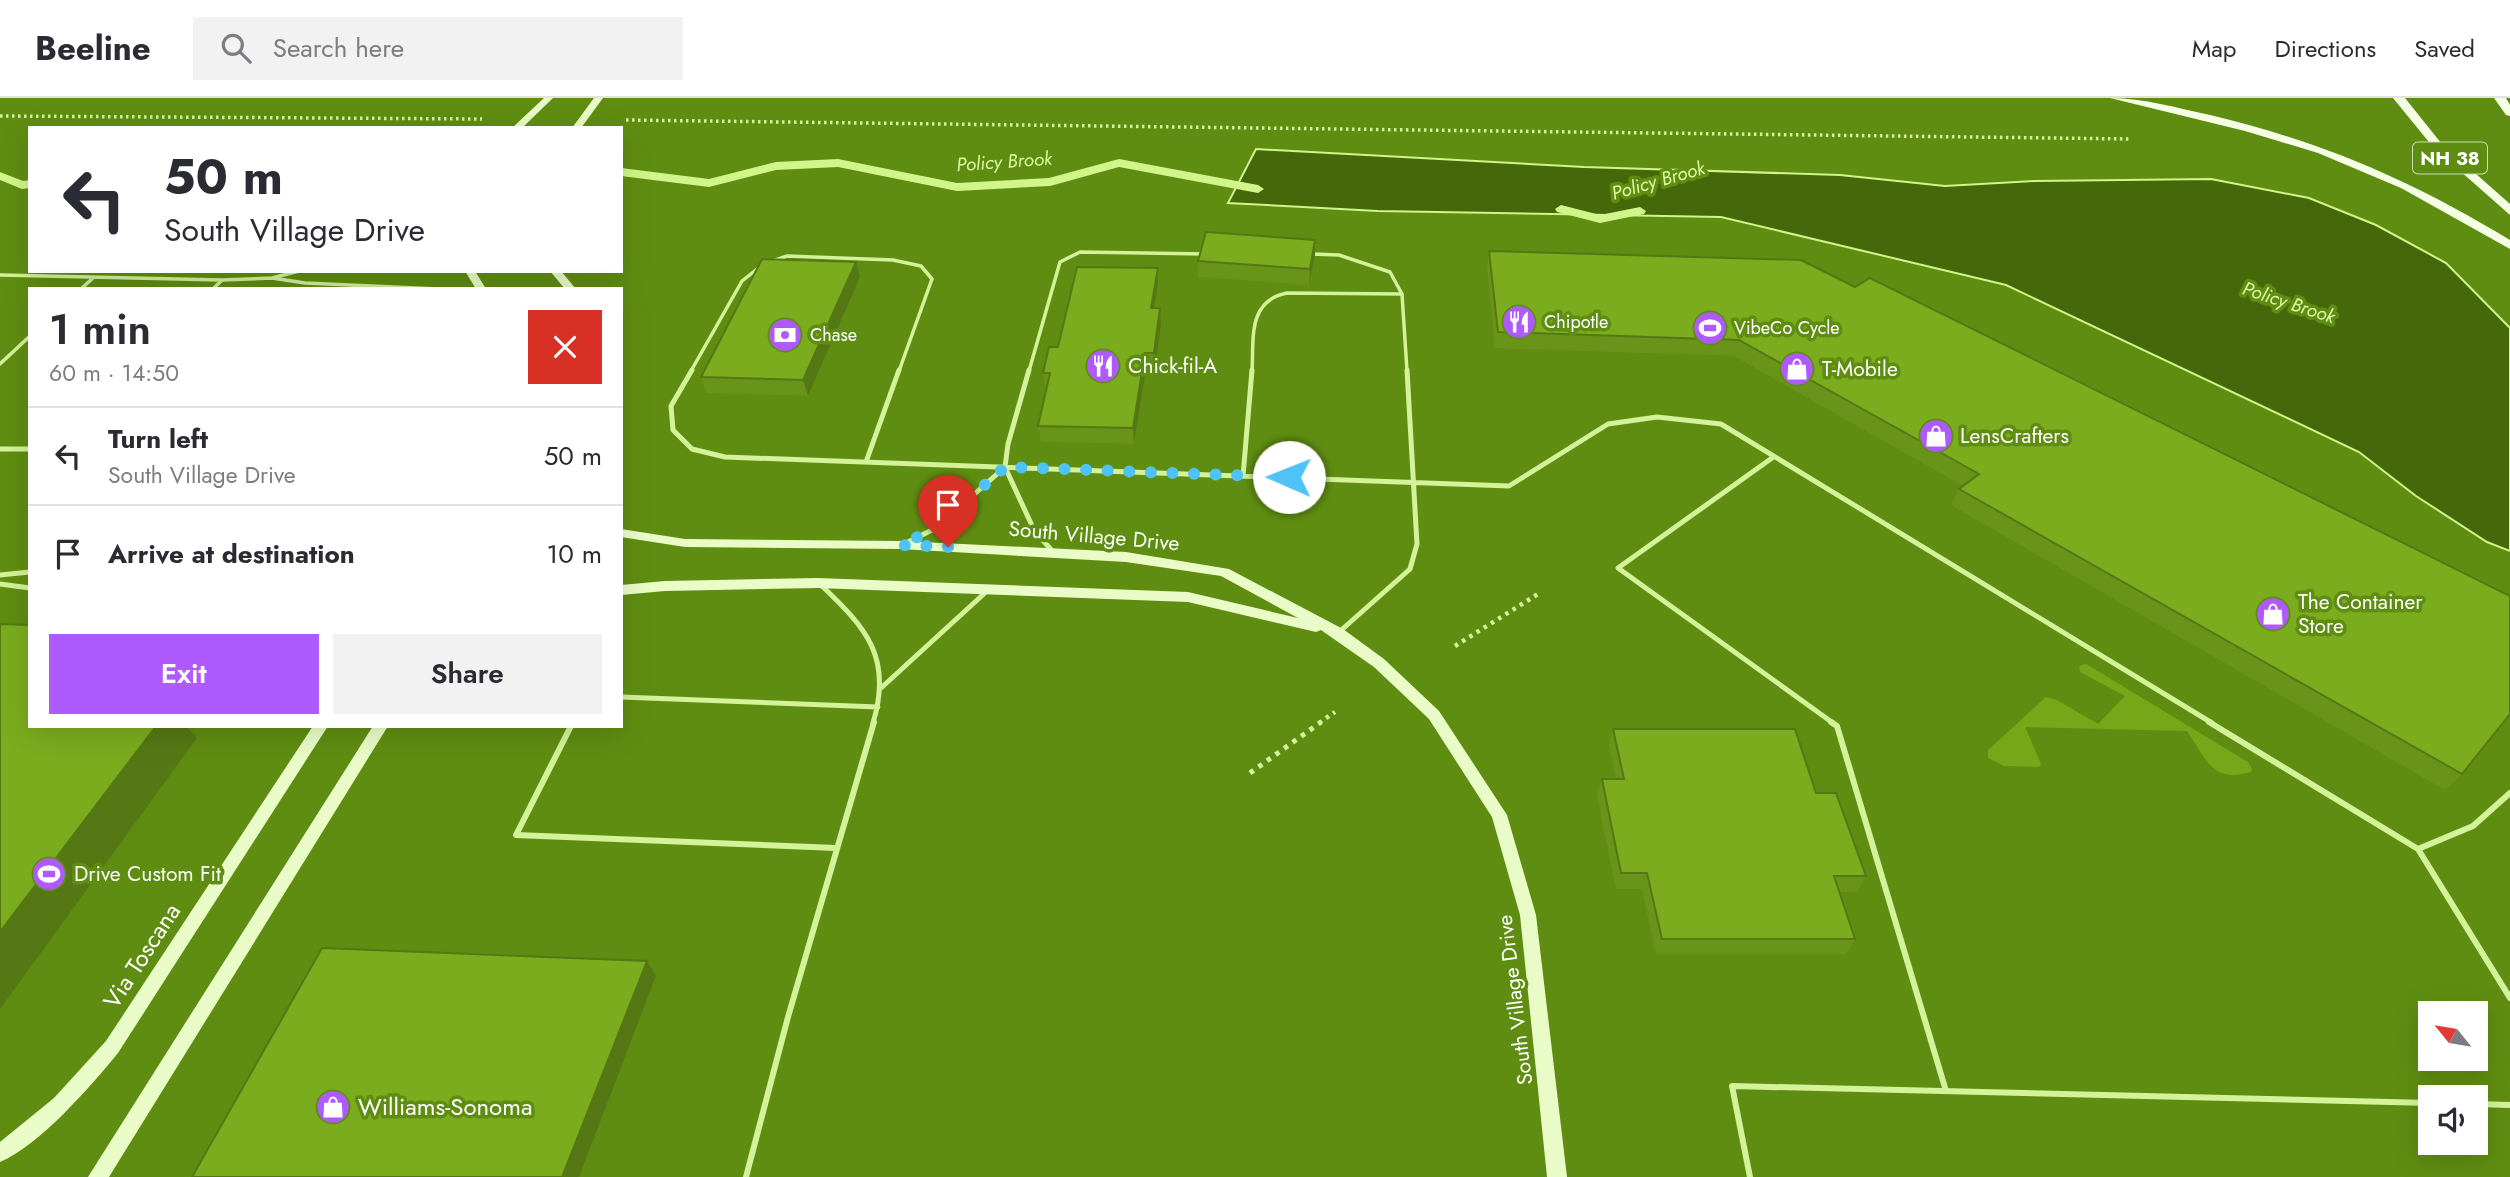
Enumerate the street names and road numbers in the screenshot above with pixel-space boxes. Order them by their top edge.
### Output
road number: NH 38 [2413,142,2487,174]
street label: South Village Drive [1007,514,1181,558]
street label: Via Toscana [94,896,189,1015]
street label: South Village Drive [1490,913,1540,1087]

